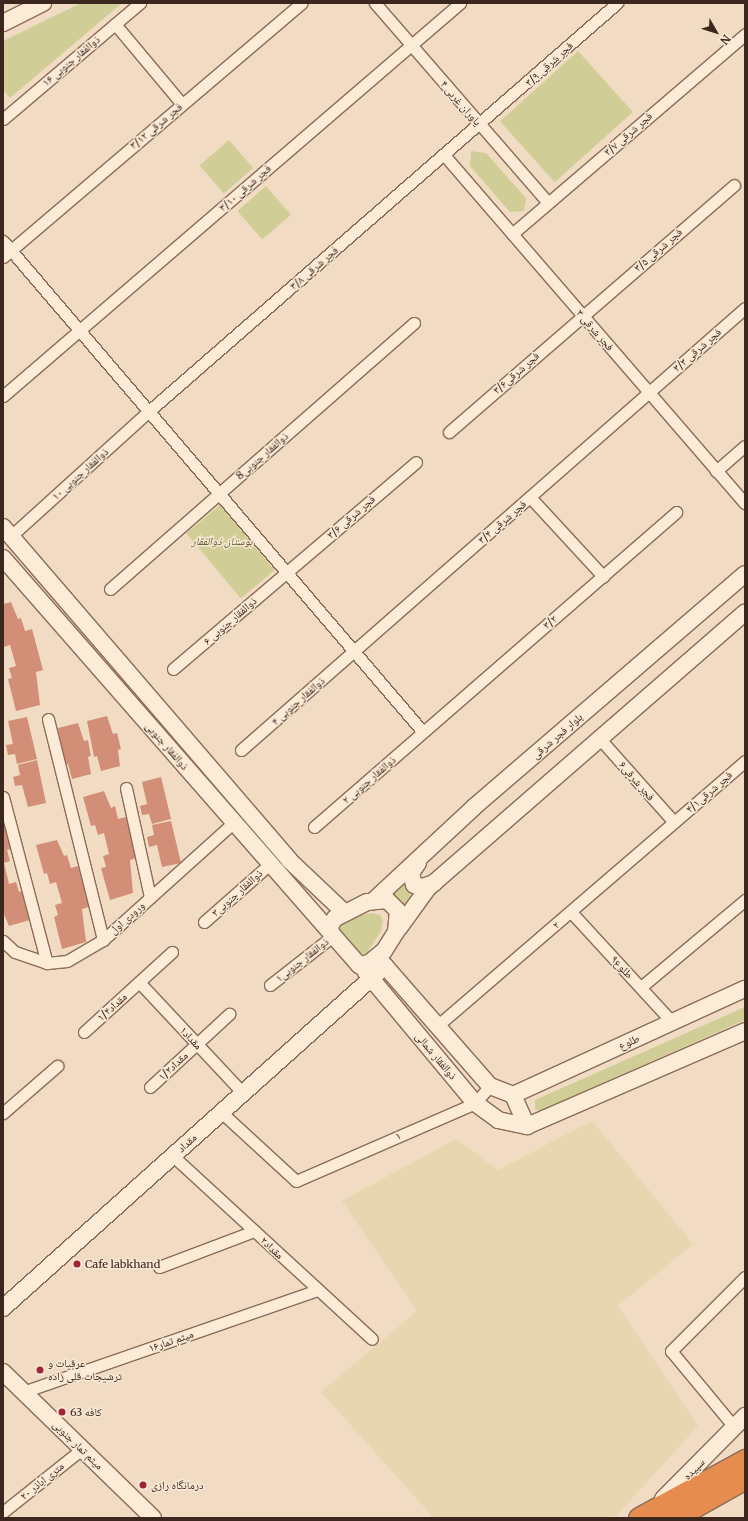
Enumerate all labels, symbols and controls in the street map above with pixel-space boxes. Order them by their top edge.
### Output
north arrow [696,12,736,52]
text: N [717,32,734,47]
street label: ۱۶ ذوالفقار جنوبی [39,33,103,89]
street label: ۳/۹ فجر شرقی [522,39,576,89]
street label: ۴ یاوران غربی [438,78,484,128]
street label: ۳/۱۲ فجر شرقی [127,100,185,152]
street label: ۳/۷ فجر شرقی [601,109,655,159]
street label: ۳/۱۰ فجر شرقی [216,162,274,214]
street label: ۳/۵ فجر شرقی [631,225,685,275]
street label: ۳/۸ فجر شرقی [287,243,341,293]
street label: ۳ فجر شرقی [573,307,617,353]
street label: ۳/۳ فجر شرقی [670,325,724,375]
street label: فجر شرقی۳/۶ [490,349,542,397]
street label: 8ذوالفقار جنوبی [233,430,291,482]
street label: ۱۰ ذوالفقار جنوبی [49,445,111,503]
street label: ۳/۶ فجر شرقی [324,492,378,542]
street label: ۳/۴ فجر شرقی [475,497,529,547]
park label: بوستان ذوالفقار [191,534,253,548]
street label: ۶ ذوالفقار جنوبی [201,594,259,648]
street label: ۳/۲ [540,612,560,632]
street label: ۴ ذوالفقار جنوبی [269,674,327,728]
street label: بلوار فجر شرقی [529,710,585,762]
street label: ذوالفقار جنوبی [143,720,191,772]
street label: ۲ ذوالفقار جنوبی [340,753,398,807]
street label: فجر شرقی۶ [616,759,658,803]
street label: فجر شرقی۴/۱ [683,768,735,816]
street label: ذوالفقار جنوبی۳ [209,867,265,919]
street label: ورودی اول [107,899,147,937]
street label: ۲ [550,918,562,932]
street label: ذوالفقار جنوبی۱ [273,935,331,985]
street label: طلوع۹ [608,953,636,981]
street label: مقداد۱/۴ [94,990,130,1024]
street label: مقداد۱ [177,1024,205,1052]
street label: ذوالفقار شمالی [413,1030,459,1082]
street label: طلوع [616,1032,642,1052]
street label: مقداد۱/۲ [155,1049,191,1083]
street label: ۱ [393,1129,403,1143]
street label: مقداد [175,1131,199,1155]
street label: مقداد۲ [258,1234,286,1262]
place label: Cafe labkhand [85,1257,160,1271]
marker: Cafe labkhand [72,1259,82,1269]
street label: میثم تمار۱۶ [147,1327,195,1355]
place label: عرقیات و ترشیجات قلی زاده [48,1357,122,1383]
marker: عرقیات و ترشیجات قلی زاده [35,1365,45,1375]
place label: کافه 63 [70,1405,102,1419]
marker: کافه 63 [57,1407,67,1417]
street label: میثم تمار جنوبی [50,1418,106,1472]
street label: سپیده [681,1456,707,1482]
street label: ۲۰ متری اباذر [17,1459,67,1503]
place label: درمانگاه رازی [151,1478,203,1492]
marker: درمانگاه رازی [138,1480,148,1490]

